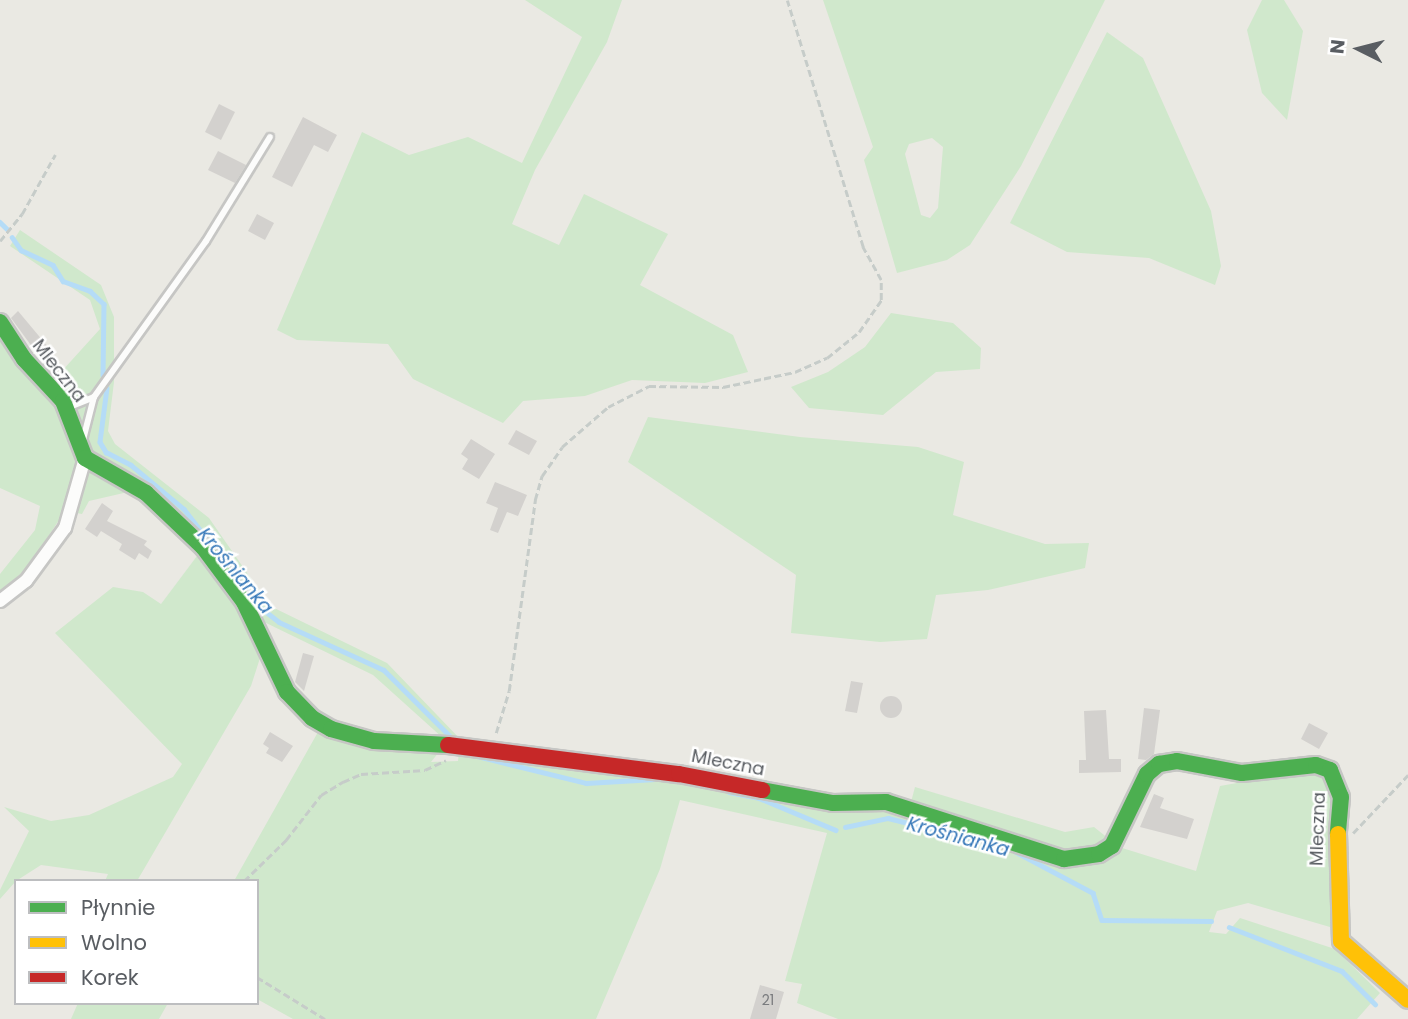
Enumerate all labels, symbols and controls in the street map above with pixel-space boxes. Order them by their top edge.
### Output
north arrow [1324,14,1394,84]
text: N [1323,38,1352,55]
street label: Mleczna [28,335,90,407]
water label: Krośnianka [193,523,277,619]
street label: Mleczna [690,745,766,781]
street label: Mleczna [1306,792,1330,866]
water label: Krośnianka [904,812,1012,862]
legend [14,879,259,1005]
text: Płynnie [81,893,155,922]
text: Wolno [81,928,147,957]
text: Korek [81,963,139,992]
house number: 21 [762,992,774,1008]

